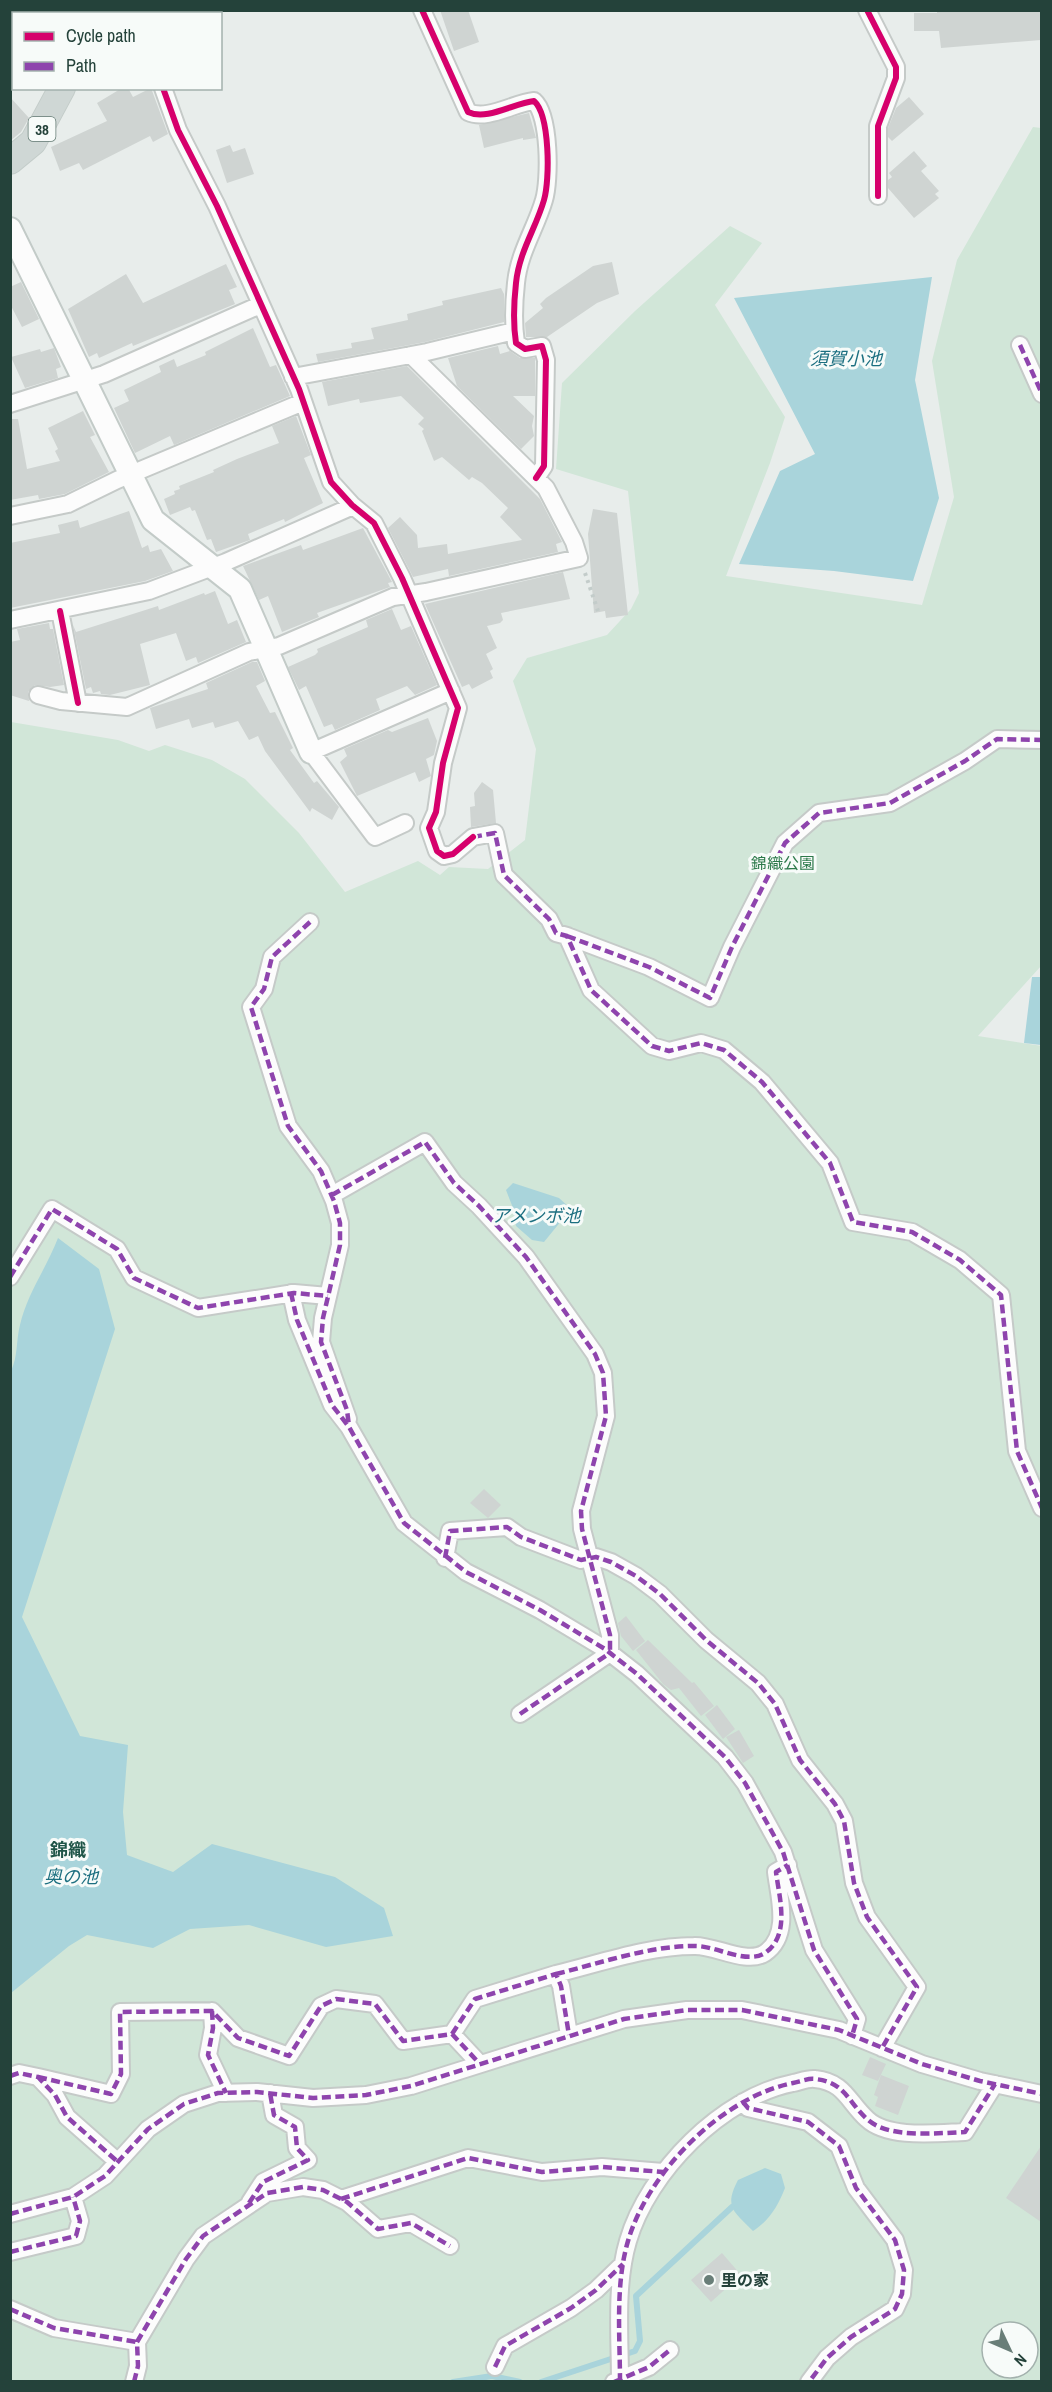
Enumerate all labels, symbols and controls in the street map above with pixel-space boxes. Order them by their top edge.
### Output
legend [12,12,222,90]
text: Cycle path [66,23,136,48]
text: Path [66,53,96,78]
road number: 38 [28,117,56,141]
water label: 須賀小池 [810,346,884,371]
park label: 錦織公園 [751,852,815,874]
water label: アメンボ池 [491,1203,583,1228]
district label: 錦織 [50,1837,86,1862]
water label: 奥の池 [44,1864,100,1889]
place label: 里の家 [721,2269,769,2291]
marker: 里の家 [702,2273,716,2287]
north arrow [980,2320,1040,2380]
text: N [1010,2349,1032,2371]

